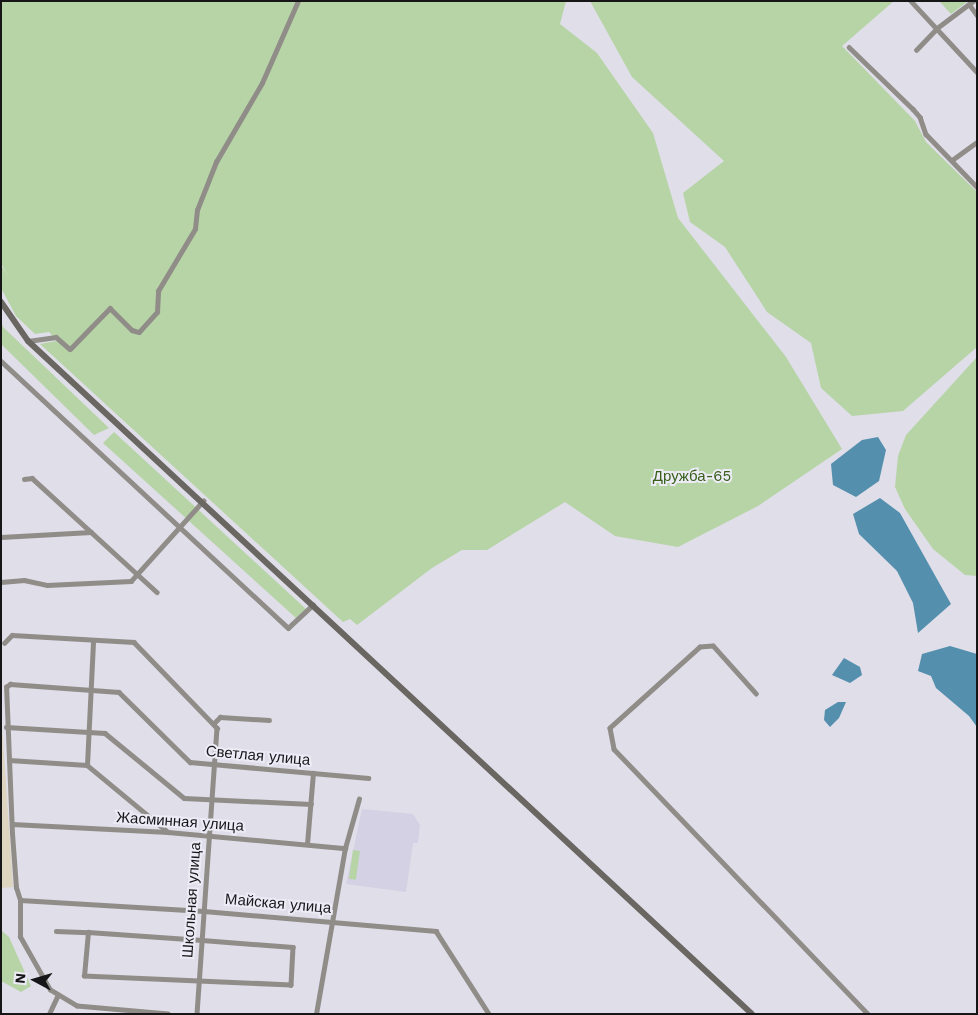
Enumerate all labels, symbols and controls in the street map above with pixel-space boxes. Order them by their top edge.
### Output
park label: Дружба-65 [653,468,731,486]
street label: Светлая улица [205,742,311,770]
street label: Жасминная улица [116,809,244,835]
street label: Школьная улица [179,841,205,959]
street label: Майская улица [224,890,332,918]
north arrow [10,955,60,1005]
text: N [12,972,29,984]

